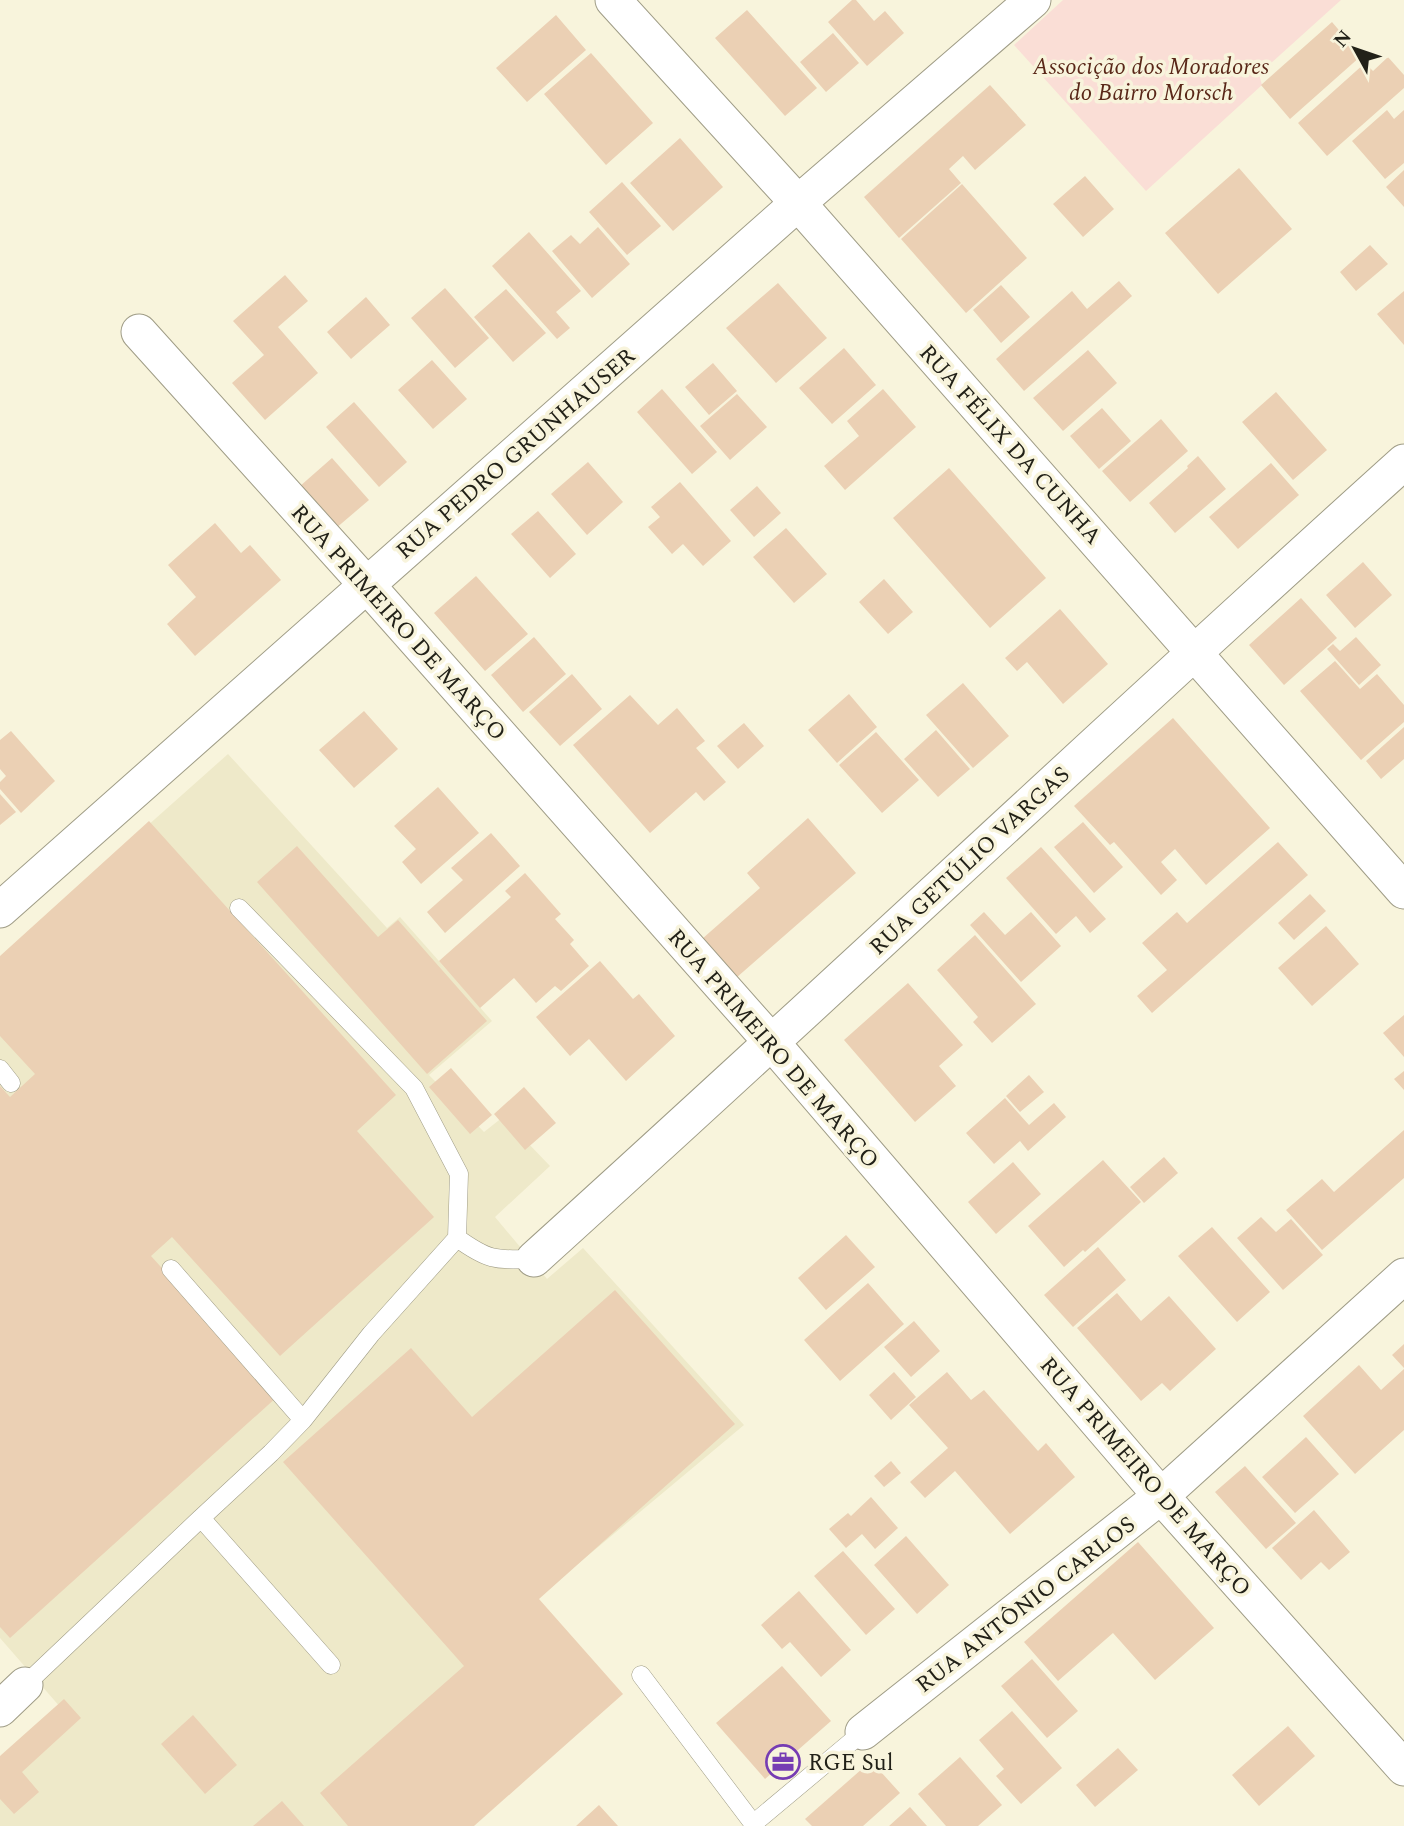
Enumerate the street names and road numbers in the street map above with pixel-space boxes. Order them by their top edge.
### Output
street label: RUA FÉLIX DA CUNHA [910,337,1110,553]
street label: RUA PEDRO GRUNHAUSER [388,340,644,568]
street label: RUA PRIMEIRO DE MARÇO [282,497,514,749]
street label: RUA GETÚLIO VARGAS [862,758,1079,964]
street label: RUA PRIMEIRO DE MARÇO [659,921,887,1177]
street label: RUA PRIMEIRO DE MARÇO [1031,1349,1259,1605]
street label: RUA ANTÔNIO CARLOS [909,1508,1143,1702]

